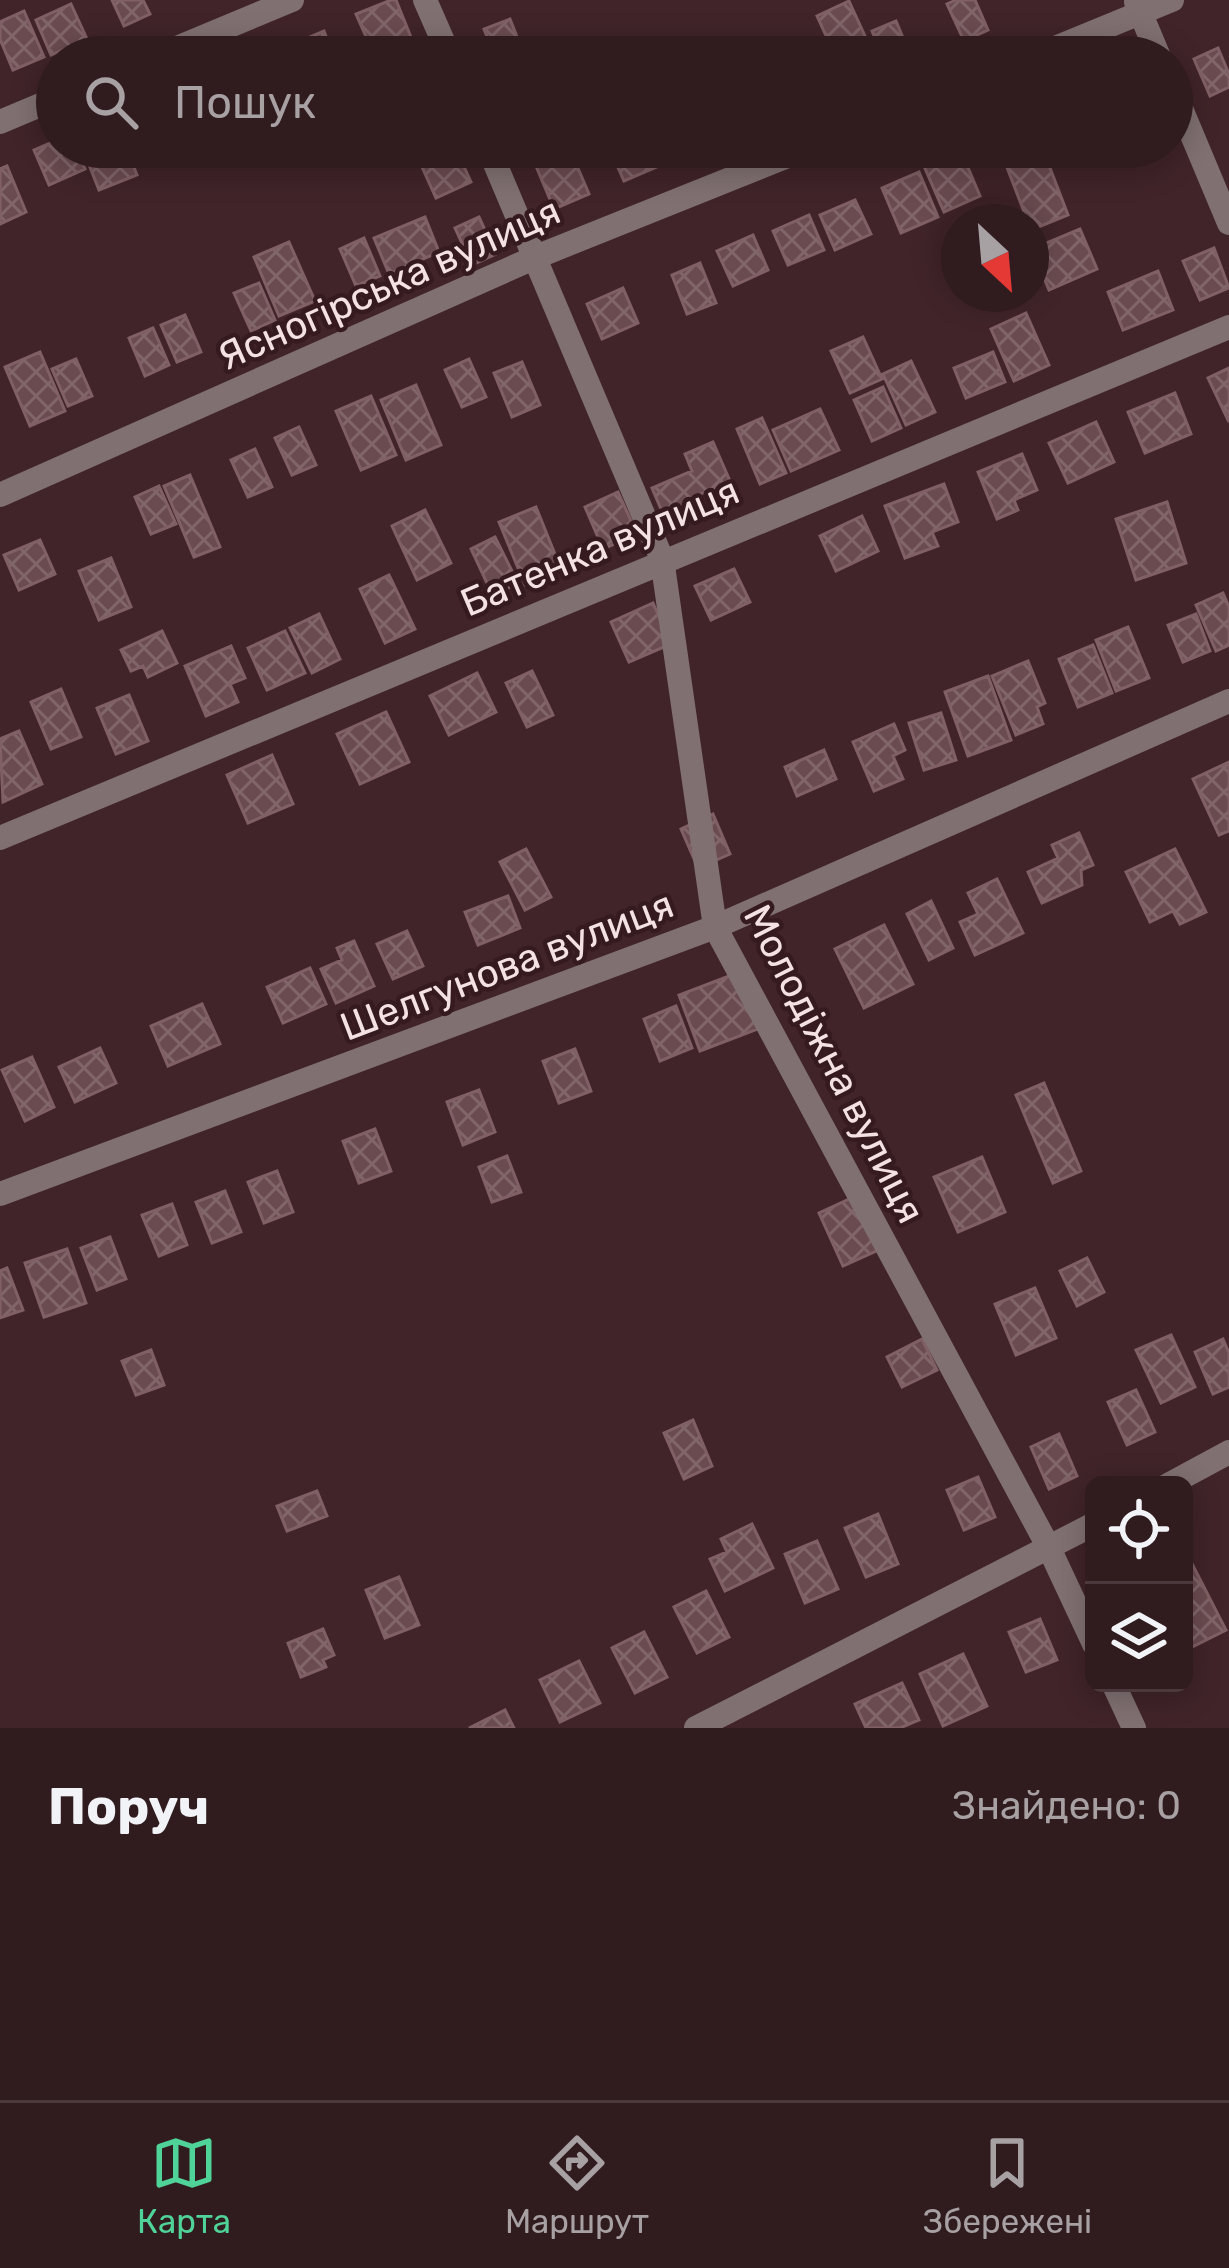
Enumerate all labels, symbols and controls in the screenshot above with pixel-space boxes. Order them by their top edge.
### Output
search box [36,36,1193,168]
icon: search [78,69,144,135]
text: Пошук [174,76,316,129]
street label: Ясногірська вулиця [211,188,567,380]
north arrow [941,204,1049,312]
street label: Батенка вулиця [454,468,746,626]
street label: Шелгунова вулиця [334,881,680,1051]
street label: Молодіжна вулиця [734,897,934,1231]
map controls [1085,1476,1193,1692]
button: locate [1085,1476,1193,1584]
button: layers [1085,1584,1193,1692]
text: Поруч [48,1776,209,1837]
text: Знайдено: 0 [952,1783,1181,1829]
tab: Карта [137,2130,231,2241]
tab: Маршрут [505,2130,649,2241]
tab: Збережені [923,2130,1092,2241]

